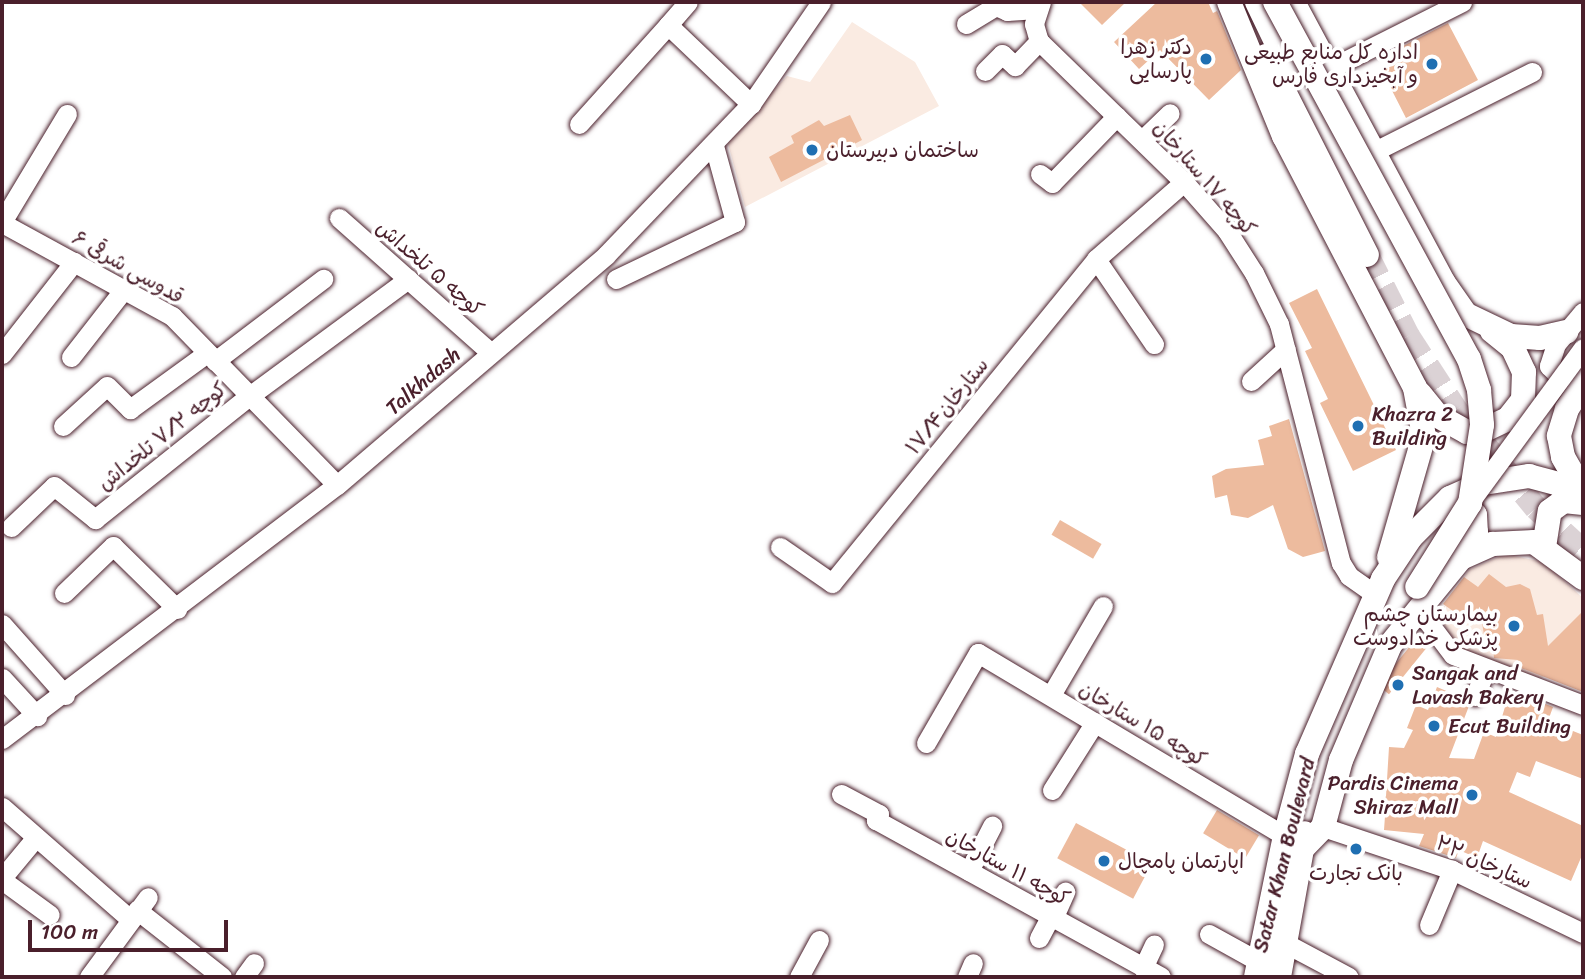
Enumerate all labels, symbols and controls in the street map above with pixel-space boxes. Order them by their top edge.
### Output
place label: دکتر زهرا پارسایی [1120,34,1192,84]
place label: اداره کل منابع طبیعى و آبخیزدارى فارس [1244,39,1418,89]
marker: دکتر زهرا پارسایی [1198,51,1214,67]
marker: اداره کل منابع طبیعى و آبخیزدارى فارس [1424,56,1440,72]
street label: کوچه ۱۷ ستارخان [1148,115,1262,241]
place label: ساختمان دبیرستان [826,137,979,163]
marker: ساختمان دبیرستان [804,142,820,158]
street label: کوچه ۵ تلخداش [371,214,489,322]
street label: قدوسی شرقی ۶ [68,225,188,309]
street label: Talkhdash [380,342,466,420]
street label: ستارخان۱۷/۴ [900,352,994,460]
street label: کوچه ۷/۲ تلخداش [92,376,232,496]
place label: Khazra 2 Building [1372,401,1453,451]
marker: Khazra 2 Building [1350,418,1366,434]
place label: بیمارستان چشم پزشکی خدادوست [1353,601,1498,651]
marker: بیمارستان چشم پزشکی خدادوست [1504,616,1524,636]
place label: Sangak and Lavash Bakery [1412,660,1544,710]
street label: کوچه ۱۵ ستارخان [1075,676,1211,772]
marker: Sangak and Lavash Bakery [1390,677,1406,693]
place label: Ecut Building [1448,713,1571,739]
marker: Ecut Building [1426,718,1442,734]
street label: Satar Khan Boulevard [1248,755,1320,955]
place label: Pardis Cinema Shiraz Mall [1327,770,1458,820]
marker: Pardis Cinema Shiraz Mall [1464,787,1480,803]
street label: کوچه ۱۱ ستارخان [942,823,1074,911]
street label: ۲۲ ستارخان [1432,830,1536,894]
marker: بانک تجارت [1348,841,1364,857]
place label: اپارتمان پامچال [1118,848,1244,874]
marker: اپارتمان پامچال [1096,853,1112,869]
place label: بانک تجارت [1309,860,1403,886]
scale bar [32,906,231,950]
text: 100 m [41,913,98,951]

